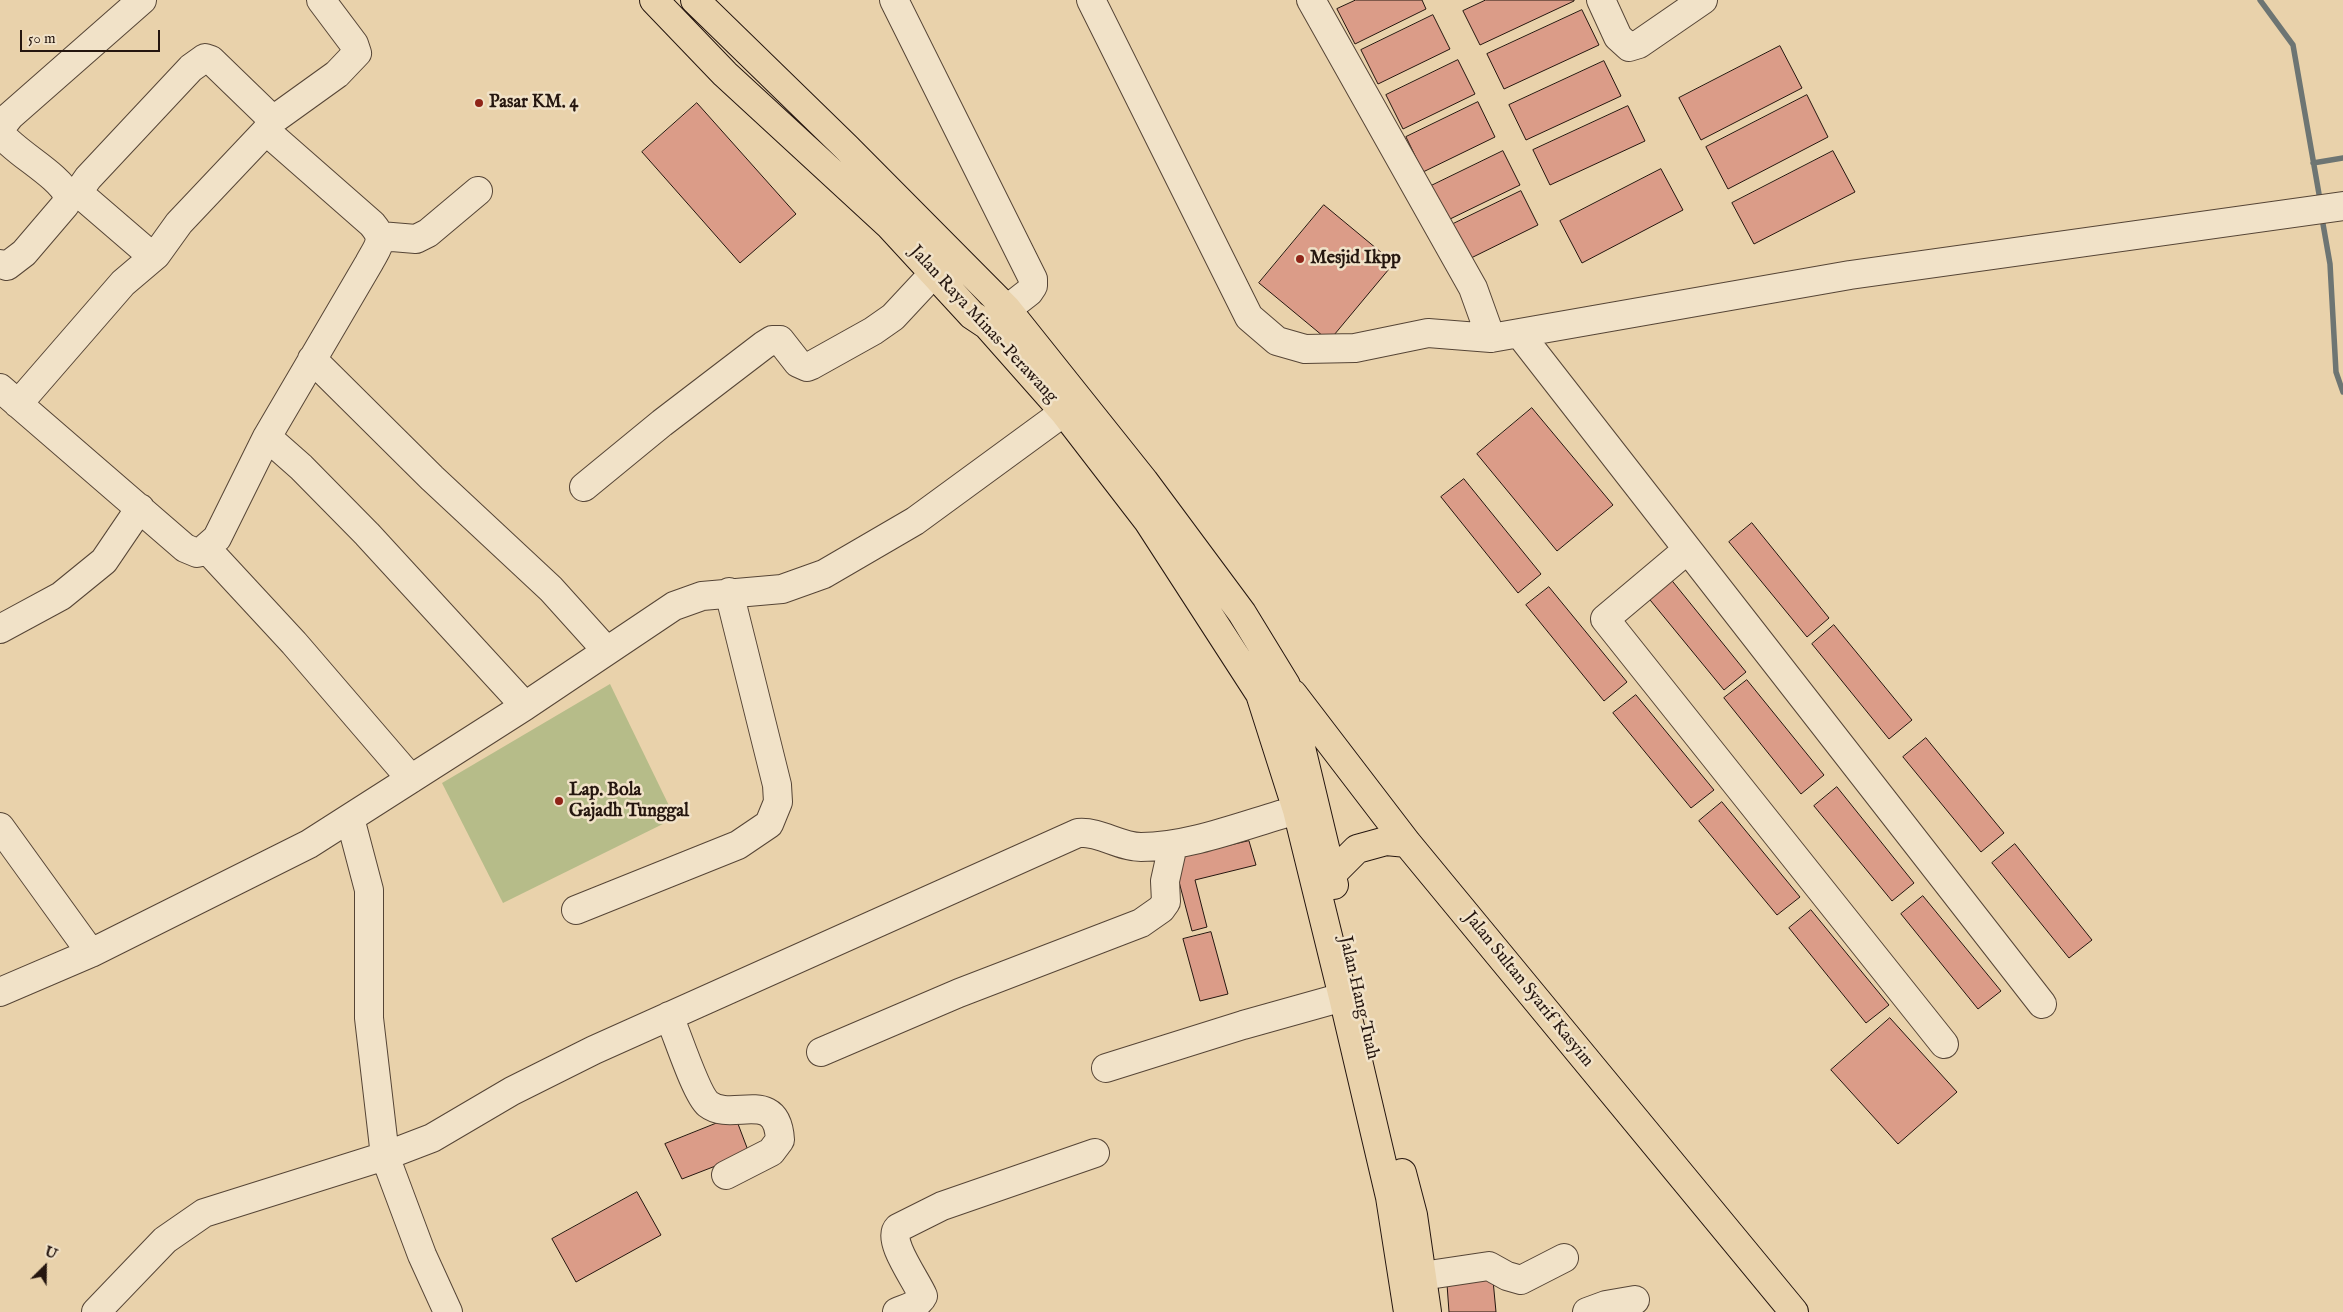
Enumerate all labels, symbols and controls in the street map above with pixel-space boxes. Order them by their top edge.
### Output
scale bar [22,20,162,52]
text: 50 m [28,29,56,48]
place label: Pasar KM. 4 [489,92,578,114]
marker: Pasar KM. 4 [473,97,485,109]
street label: Jalan Raya Minas-Perawang [904,242,1062,408]
place label: Mesjid Ikpp [1310,248,1401,270]
marker: Mesjid Ikpp [1294,253,1306,265]
place label: Lap. Bola Gajadh Tunggal [569,780,689,822]
marker: Lap. Bola Gajadh Tunggal [553,795,565,807]
street label: Jalan Sultan Syarif Kasyim [1459,908,1597,1072]
street label: Jalan Hang Tuah [1333,934,1383,1062]
north arrow [20,1242,70,1292]
text: U [42,1243,60,1264]

